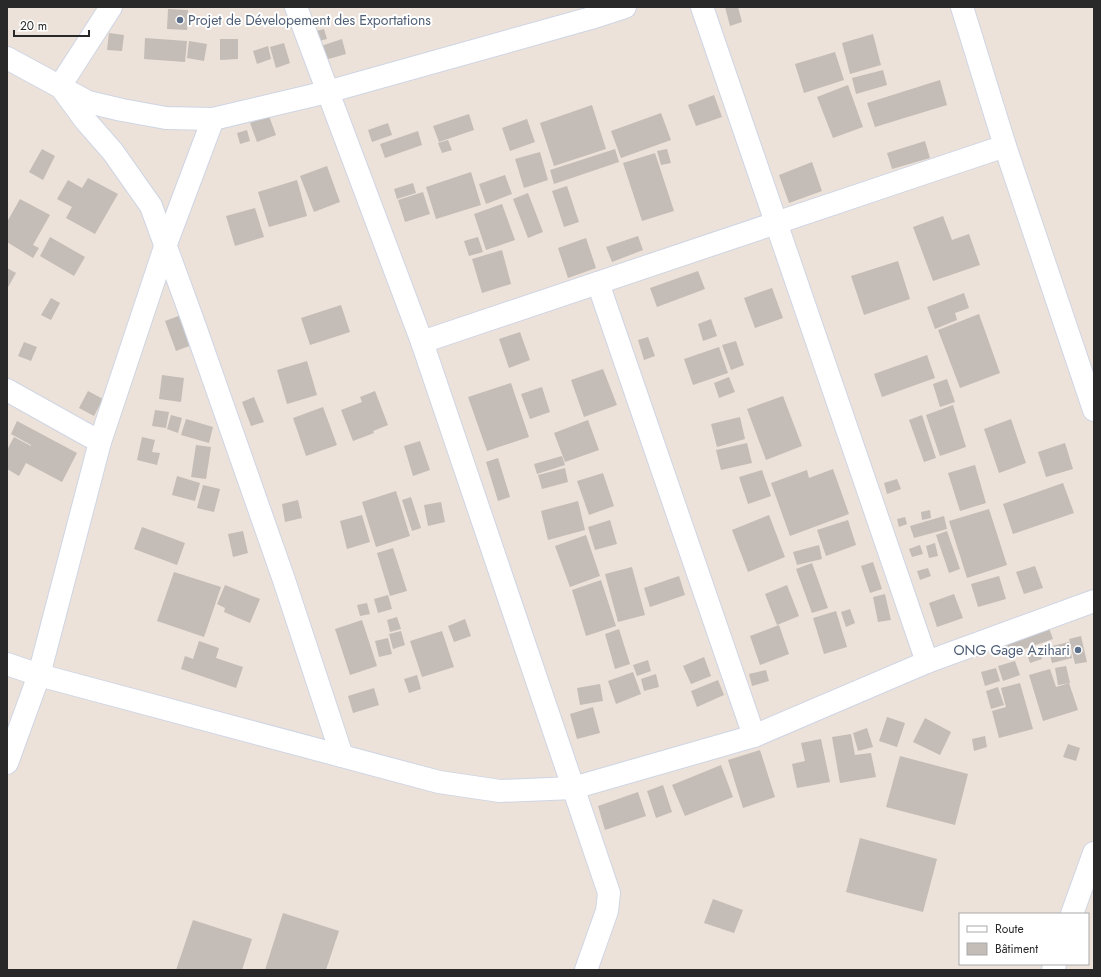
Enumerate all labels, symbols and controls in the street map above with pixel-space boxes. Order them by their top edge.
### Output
place label: Projet de Dévelopement des Exportations [188,10,431,30]
scale bar [14,12,89,38]
marker: Projet de Dévelopement des Exportations [175,15,185,25]
text: 20 m [20,17,47,35]
place label: ONG Gage Azihari [954,640,1070,660]
marker: ONG Gage Azihari [1073,645,1083,655]
legend [959,913,1089,965]
text: Route [995,920,1024,938]
text: Bâtiment [995,940,1038,958]

